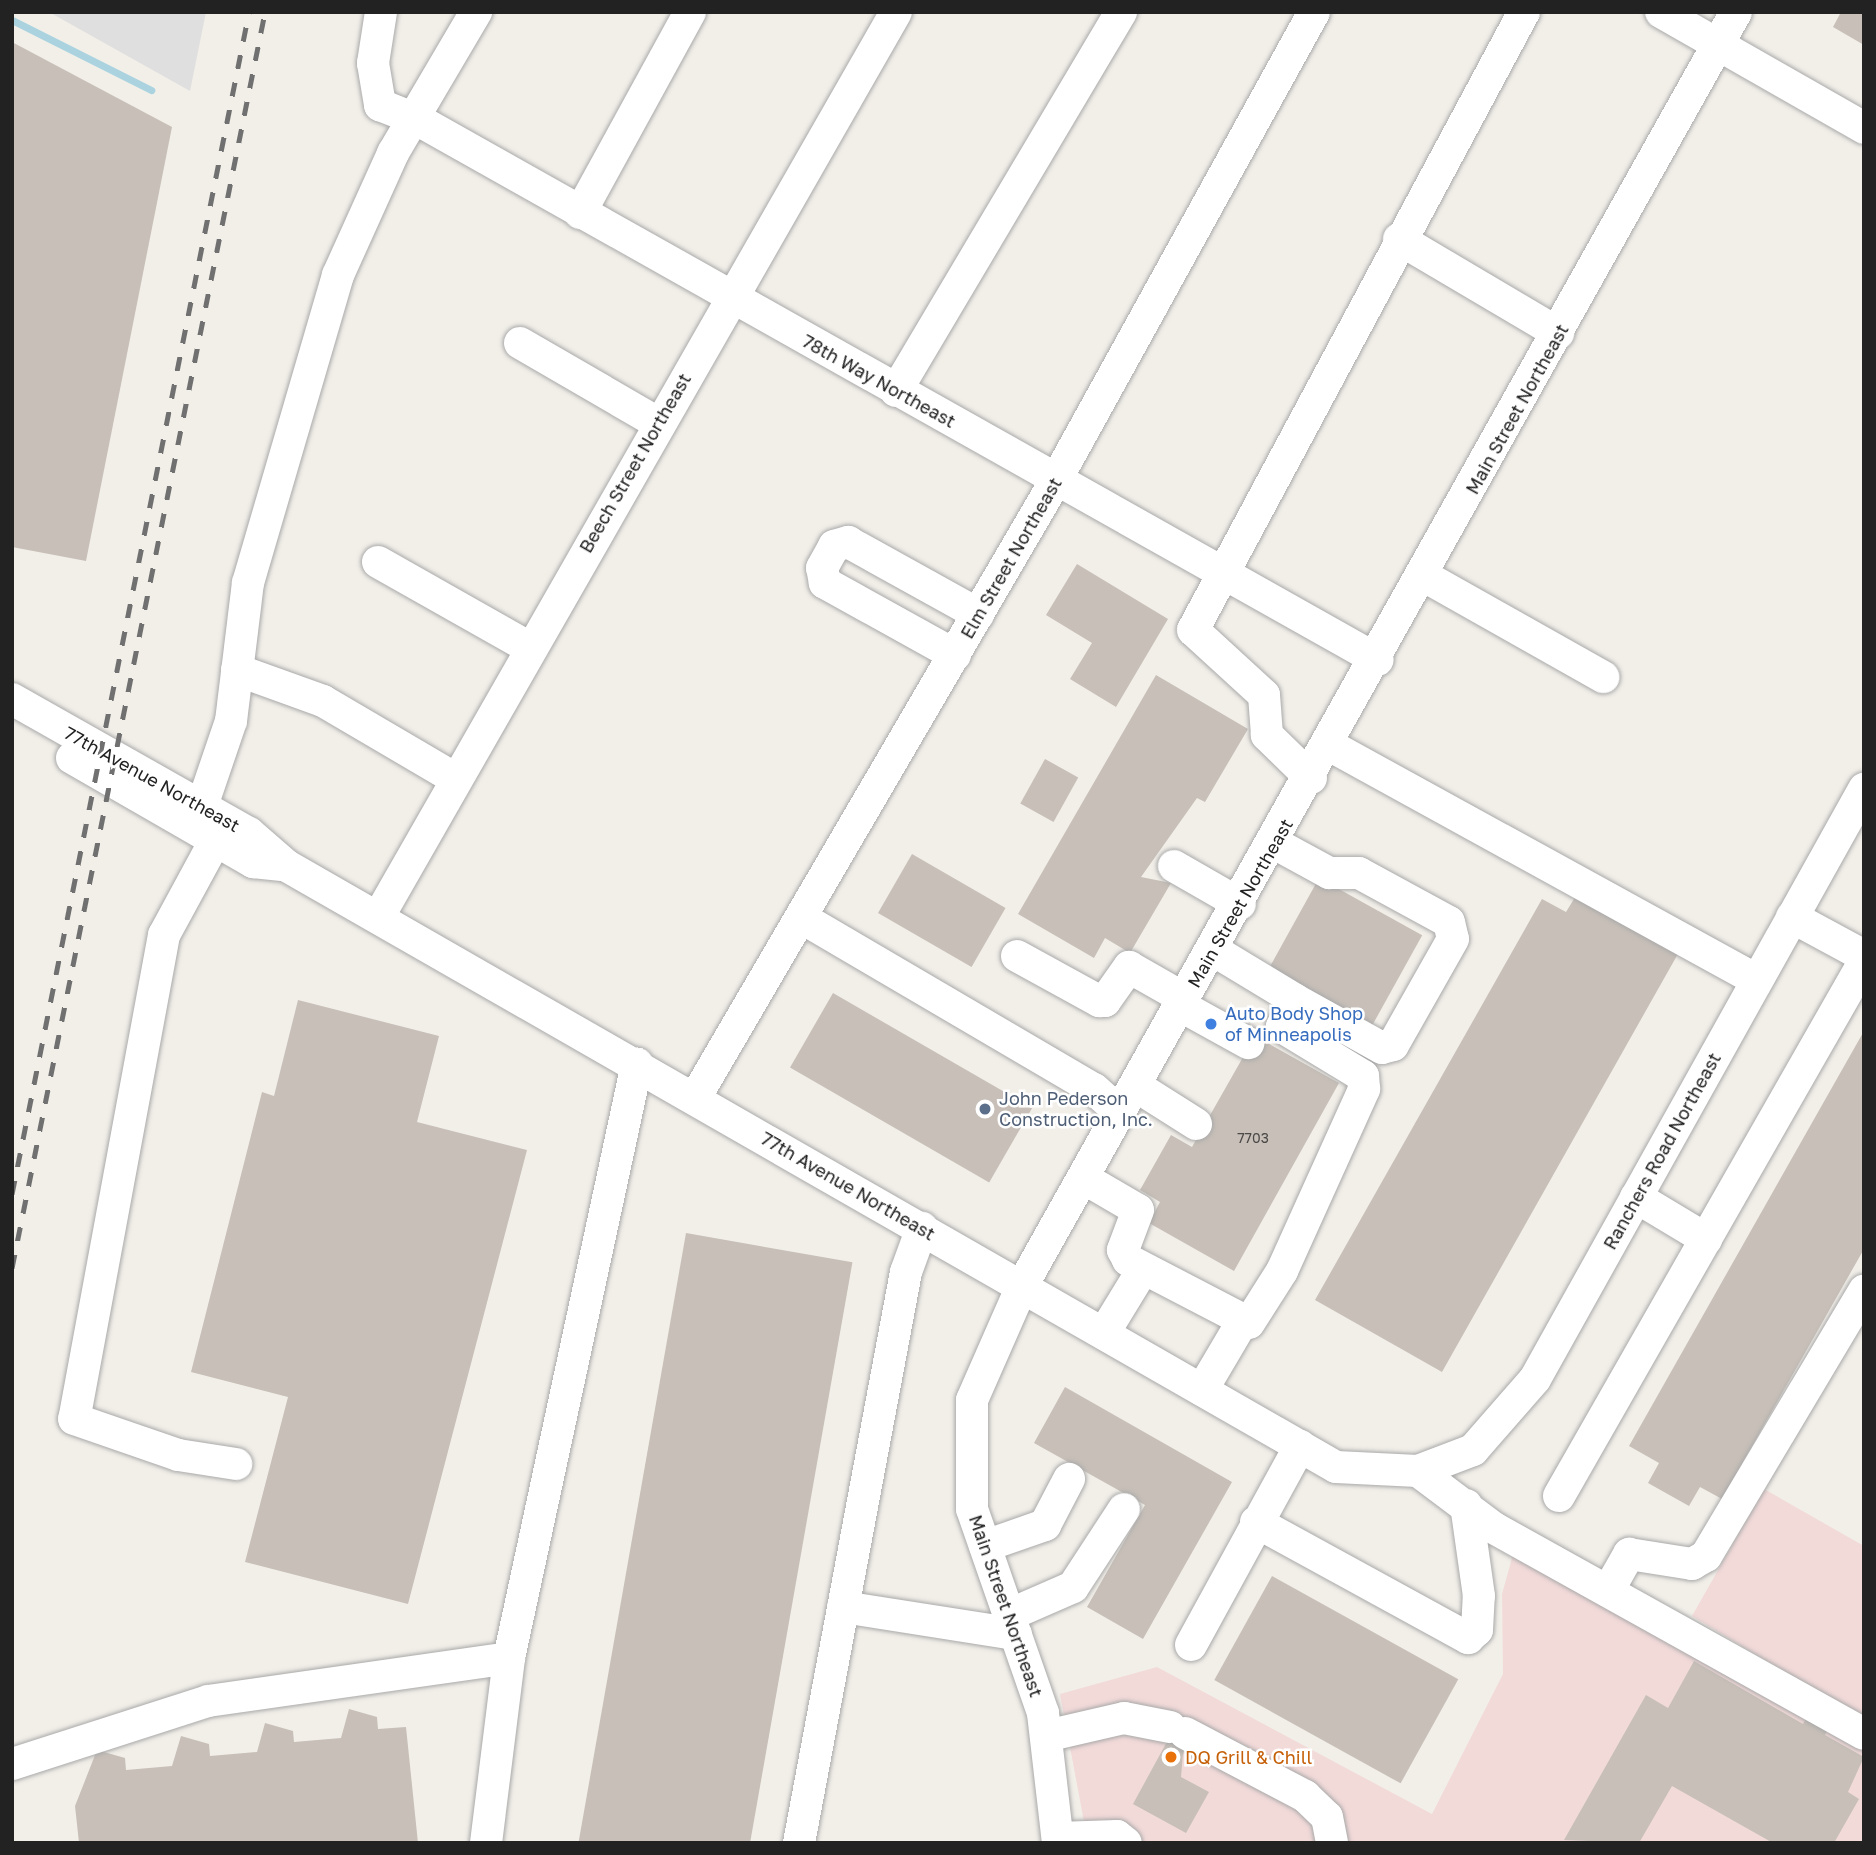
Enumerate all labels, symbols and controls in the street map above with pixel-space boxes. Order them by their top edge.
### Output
street label: Main Street Northeast [1461,320,1573,498]
street label: 78th Way Northeast [799,330,959,432]
street label: Beech Street Northeast [575,369,695,557]
street label: Elm Street Northeast [956,474,1066,642]
street label: 77th Avenue Northeast [60,722,244,836]
street label: Main Street Northeast [1183,815,1297,991]
place label: Auto Body Shop of Minneapolis [1225,1003,1363,1046]
marker: Auto Body Shop of Minneapolis [1203,1016,1219,1032]
street label: Ranchers Road Northeast [1599,1049,1725,1253]
place label: John Pederson Construction, Inc. [999,1088,1153,1130]
marker: John Pederson Construction, Inc. [977,1101,993,1117]
street label: 77th Avenue Northeast [757,1127,939,1245]
house number: 7703 [1237,1130,1269,1146]
street label: Main Street Northeast [965,1512,1047,1700]
place label: DQ Grill & Chill [1185,1746,1312,1768]
marker: DQ Grill & Chill [1163,1749,1179,1765]

